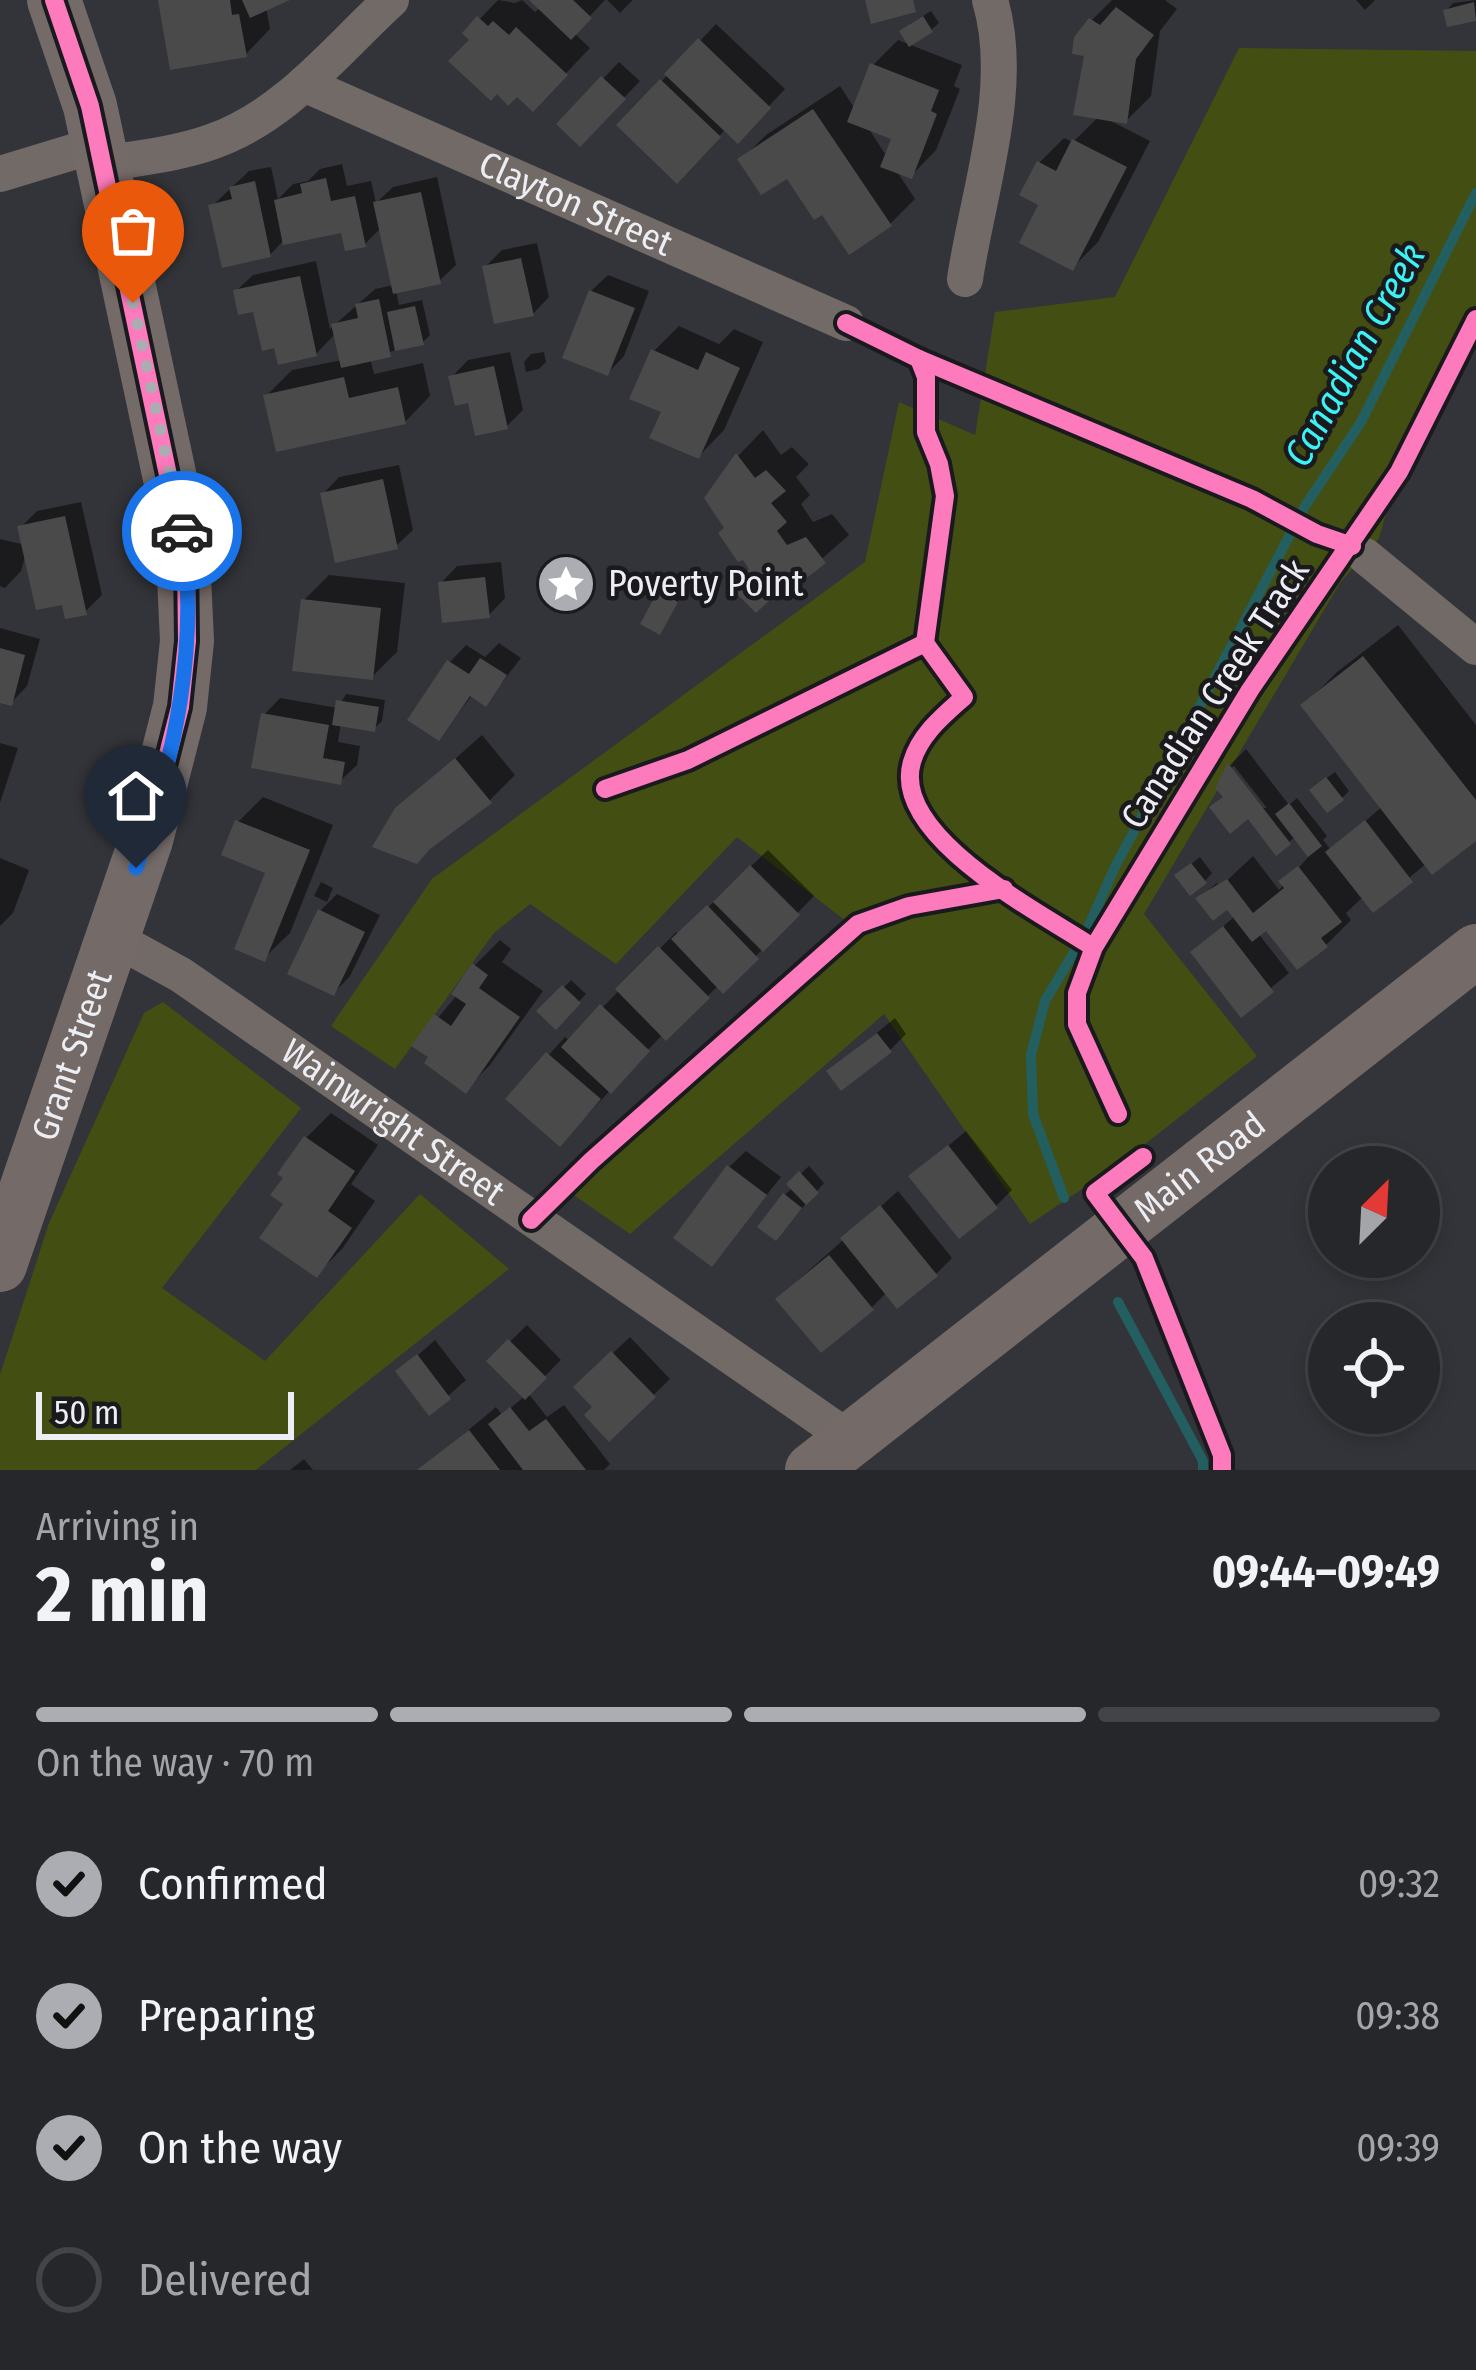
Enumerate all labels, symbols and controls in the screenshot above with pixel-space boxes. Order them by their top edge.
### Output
street label: Clayton Street [472,142,679,266]
pin [82,180,184,303]
icon: bag [100,198,166,264]
water label: Canadian Creek [1275,236,1435,474]
courier [122,471,242,591]
icon: car [149,498,215,564]
street label: Canadian Creek Track [1111,551,1319,837]
place icon: Poverty Point [535,553,597,615]
place label: Poverty Point [608,562,804,606]
pin [85,745,187,868]
icon: home [103,763,169,829]
street label: Grant Street [22,964,122,1146]
street label: Wainwright Street [273,1029,513,1215]
street label: Main Road [1125,1102,1274,1232]
north arrow [1308,1146,1440,1278]
map controls [1308,1146,1440,1434]
button: locate [1308,1302,1440,1434]
scale bar [36,1386,294,1439]
text: 50 m [54,1393,119,1433]
text: Arriving in [36,1504,199,1550]
text: 09:44–09:49 [1212,1545,1440,1599]
text: 2 min [36,1548,209,1642]
text: On the way · 70 m [36,1740,314,1786]
icon: check [36,1851,102,1917]
text: Confirmed [138,1857,328,1911]
text: 09:32 [1358,1861,1440,1907]
icon: check [36,1983,102,2049]
text: Preparing [138,1989,315,2043]
text: 09:38 [1355,1993,1440,2039]
icon: check [36,2115,102,2181]
text: On the way [138,2121,342,2175]
text: 09:39 [1356,2125,1440,2171]
text: Delivered [138,2253,312,2307]

